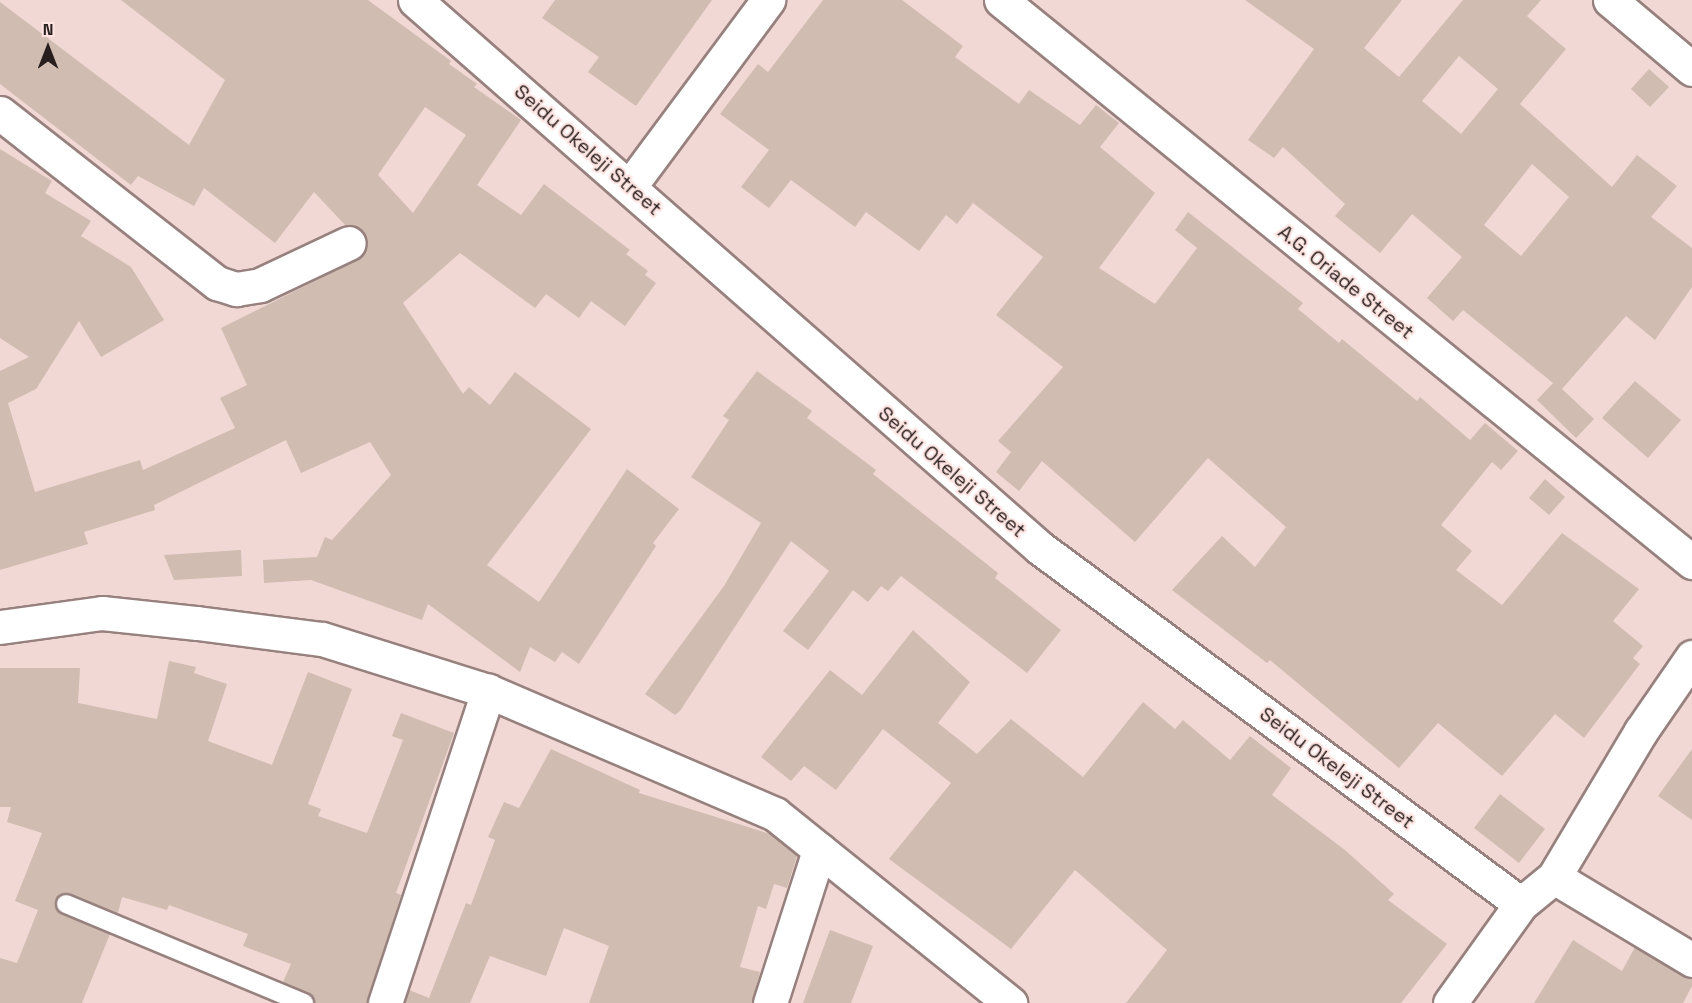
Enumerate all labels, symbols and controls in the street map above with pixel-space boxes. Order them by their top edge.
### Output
north arrow [18,18,78,78]
text: N [43,19,53,40]
street label: Seidu Okeleji Street [509,79,667,221]
street label: A.G. Oriade Street [1273,220,1419,344]
street label: Seidu Okeleji Street [873,401,1031,543]
street label: Seidu Okeleji Street [1255,702,1419,834]

